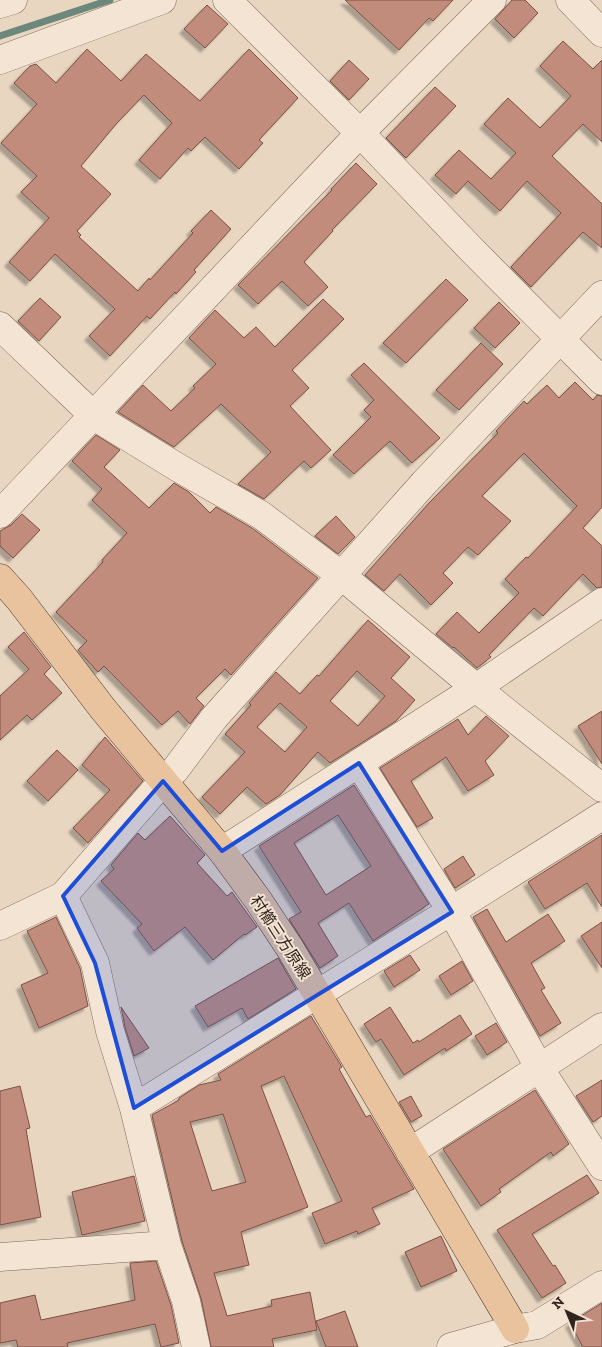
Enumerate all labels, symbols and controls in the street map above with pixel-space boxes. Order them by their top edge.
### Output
street label: 村櫛三方原線 [246,892,315,983]
north arrow [542,1287,592,1337]
text: N [549,1293,568,1313]

